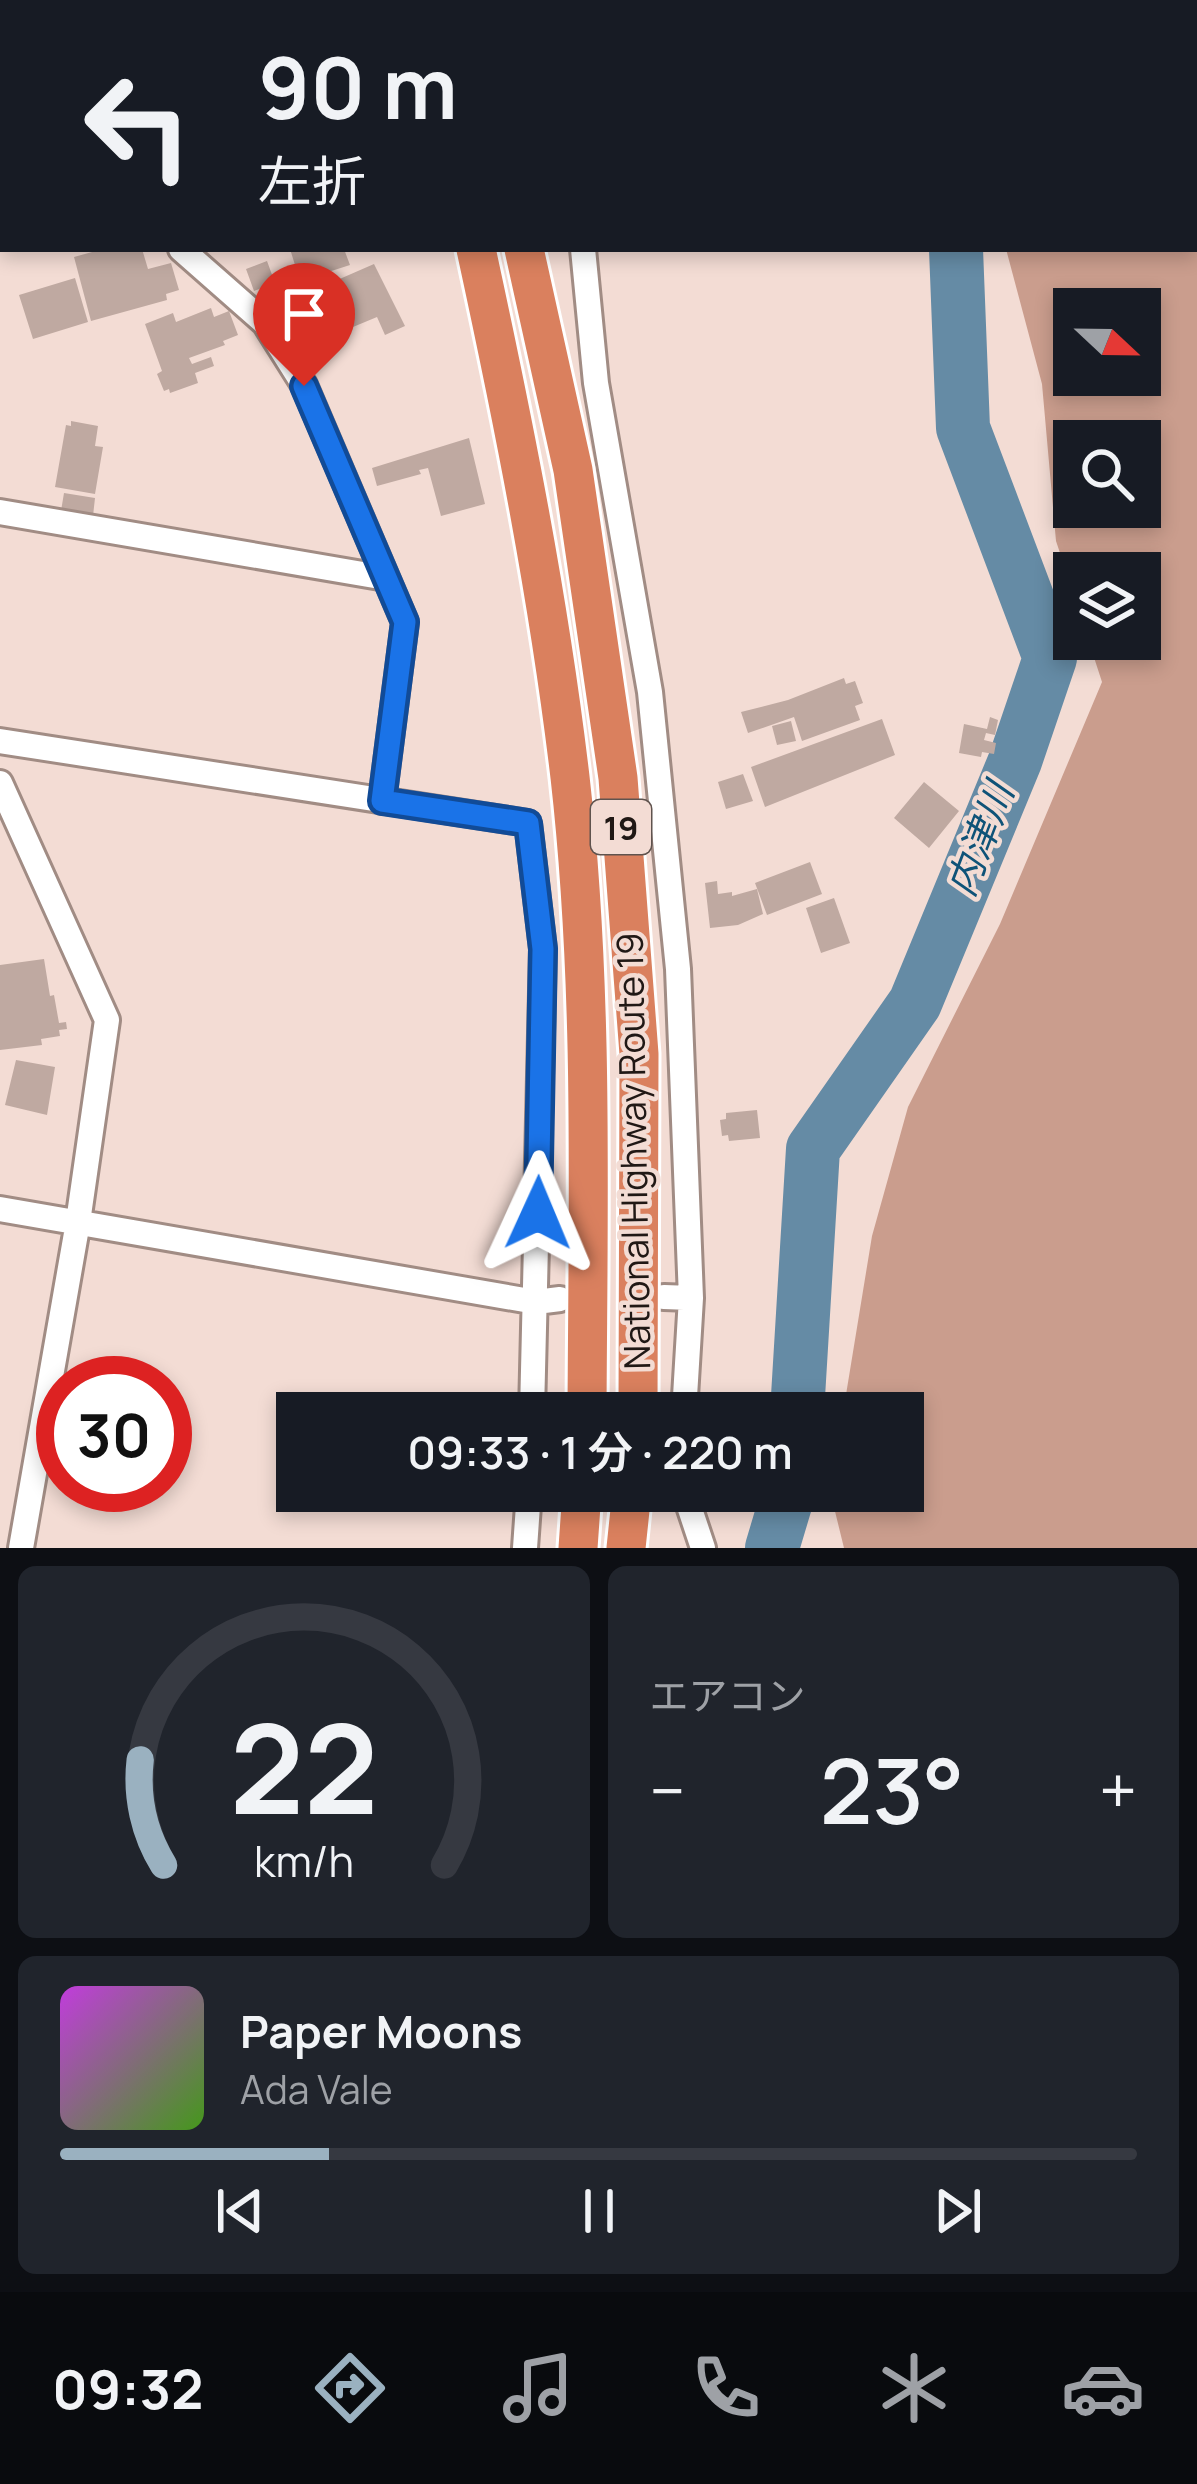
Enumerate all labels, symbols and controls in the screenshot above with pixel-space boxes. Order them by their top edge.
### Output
text: 90 m [258,29,458,144]
icon: left [60,48,216,204]
text: 左折 [258,143,366,217]
pin [253,263,355,386]
icon: arrive [271,281,337,347]
north arrow [1053,288,1161,396]
map controls [1053,288,1161,660]
button: search [1053,420,1161,528]
button: layers [1053,552,1161,660]
water label: 内津川 [933,771,1027,903]
road number: 19 [591,800,651,854]
street label: National Highway Route 19 [605,932,661,1370]
position arrow [475,1150,601,1276]
speed limit sign: 30 [36,1356,192,1512]
text: 09:33 · 1 分 · 220 m [407,1421,793,1483]
text: エアコン [650,1668,806,1722]
text: 22 [229,1681,378,1851]
text: 23° [820,1728,964,1851]
text: − [650,1745,685,1835]
text: + [1099,1745,1137,1835]
text: km/h [254,1831,354,1890]
text: Paper Moons [240,2000,522,2062]
text: Ada Vale [240,2062,393,2116]
icon: previous [207,2178,273,2244]
icon: pause [566,2178,632,2244]
icon: next [925,2178,991,2244]
icon: directions [308,2346,392,2430]
icon: music [496,2346,580,2430]
icon: phone [684,2346,768,2430]
icon: climate [872,2346,956,2430]
icon: car [1061,2346,1145,2430]
text: 09:32 [52,2351,203,2425]

